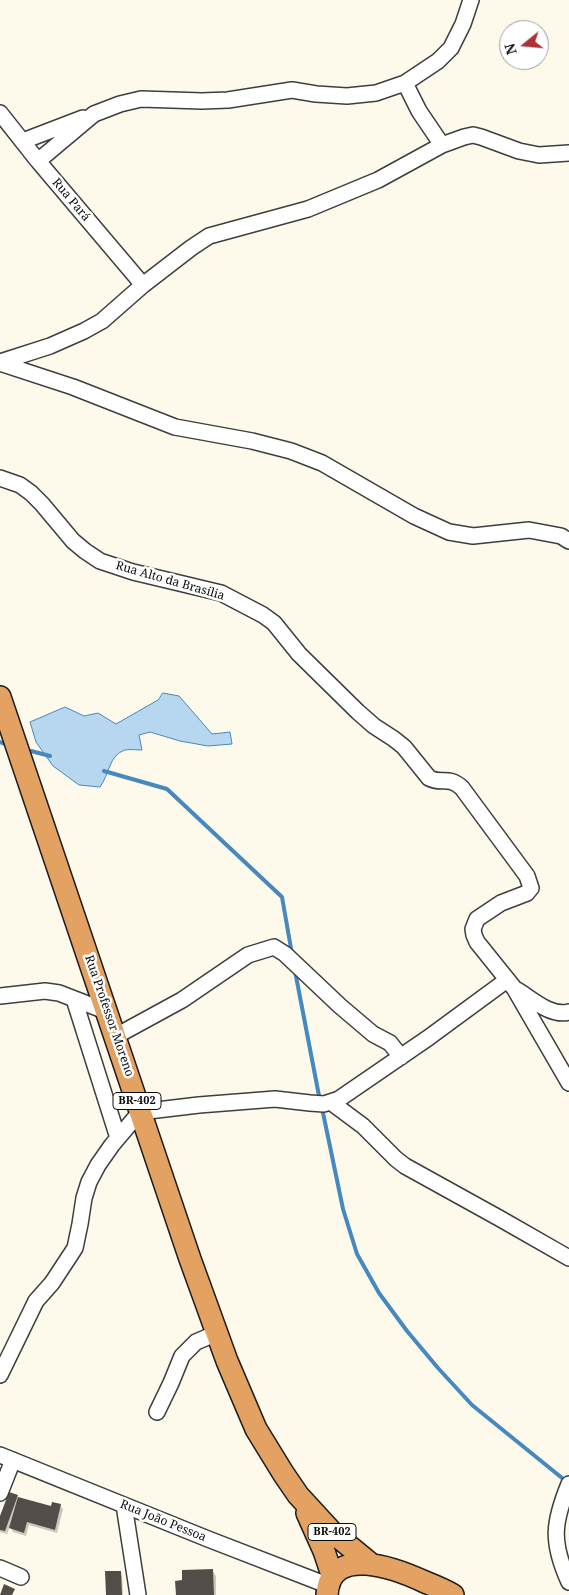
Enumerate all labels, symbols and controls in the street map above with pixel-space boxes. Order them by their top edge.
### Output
north arrow [499,20,549,70]
text: N [499,41,521,57]
street label: Rua Pará [49,176,93,224]
street label: Rua Alto da Brasília [114,559,226,603]
street label: Rua Professor Moreno [81,953,137,1079]
road number: BR-402 [113,1092,161,1110]
street label: Rua João Pessoa [118,1497,208,1545]
road number: BR-402 [308,1524,356,1540]

